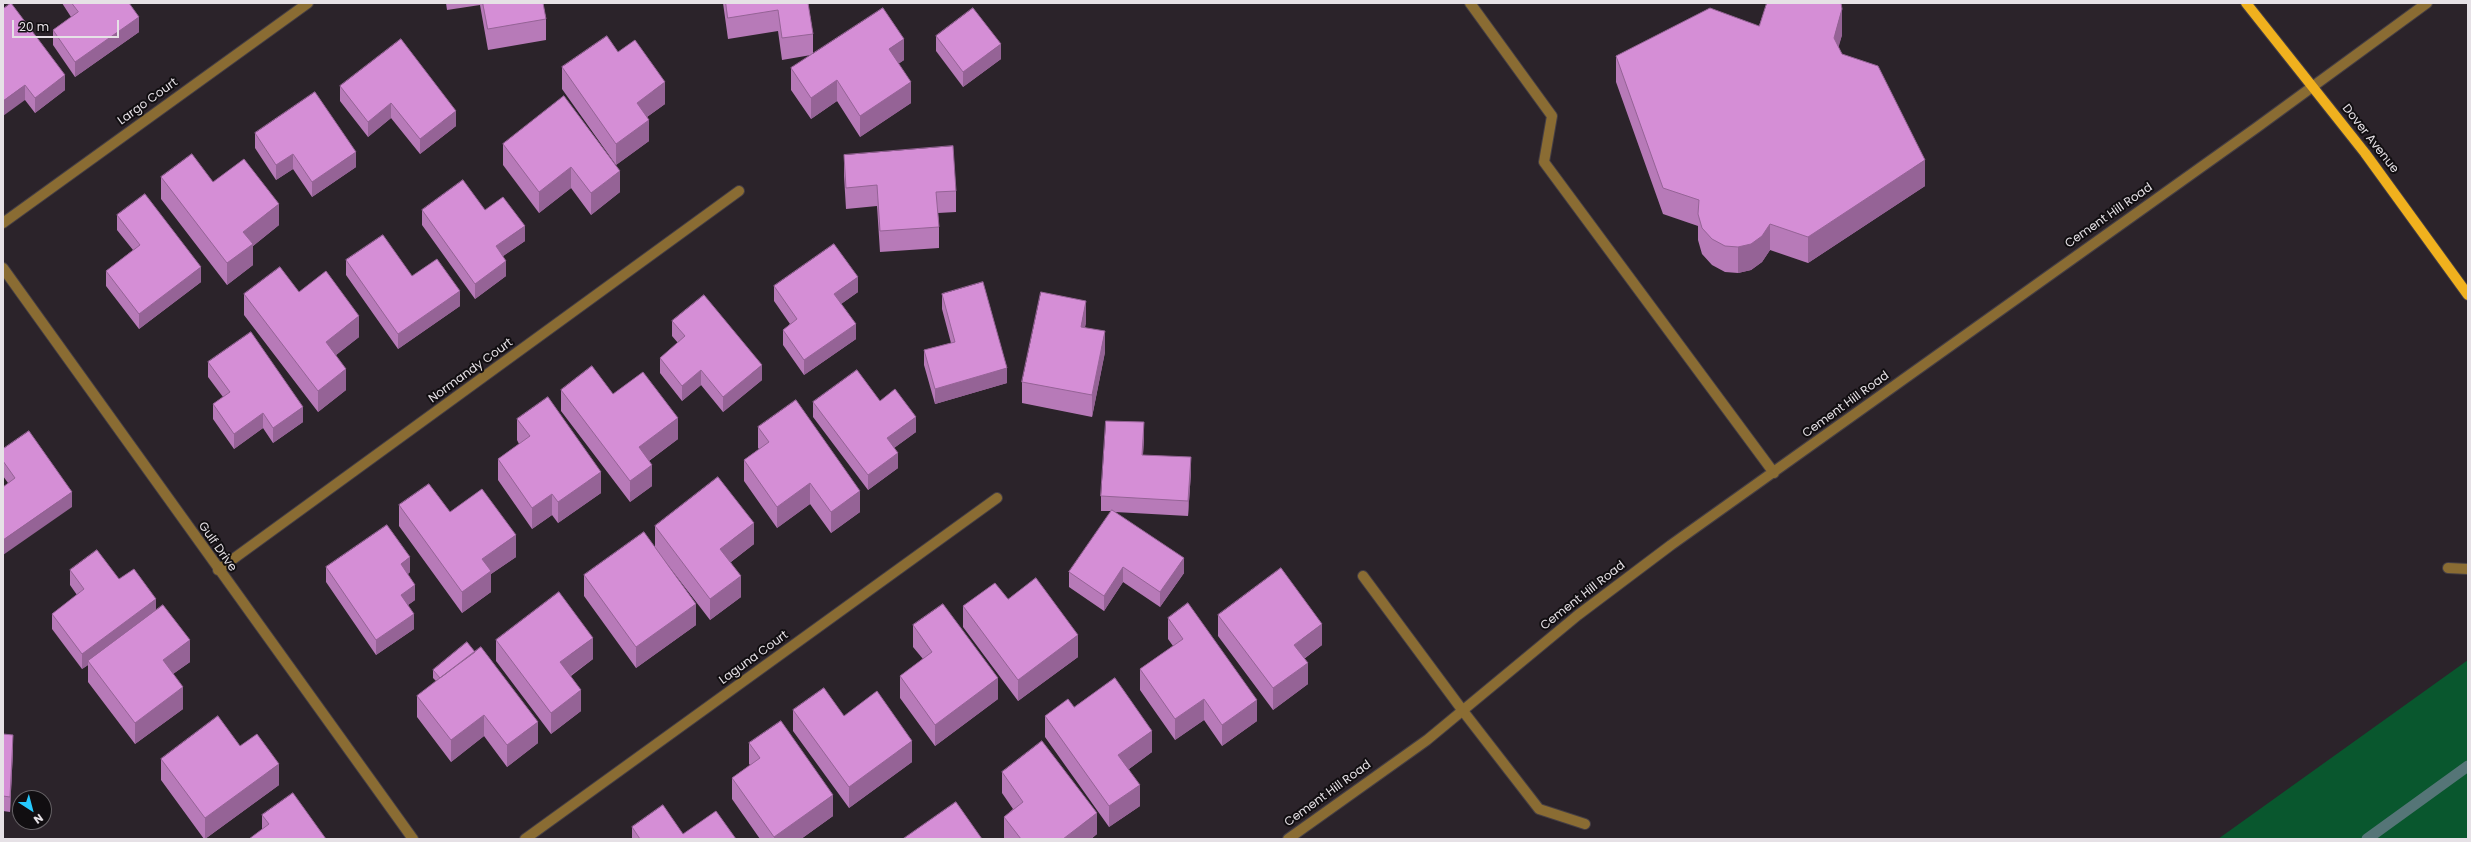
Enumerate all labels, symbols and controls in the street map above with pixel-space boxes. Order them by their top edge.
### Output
scale bar [14,12,121,38]
text: 20 m [19,18,49,35]
street label: Largo Court [115,76,181,128]
street label: Dover Avenue [2339,102,2401,176]
street label: Cement Hill Road [2063,180,2155,252]
street label: Normandy Court [426,336,516,406]
street label: Cement Hill Road [1800,369,1892,441]
street label: Gulf Drive [195,519,239,575]
street label: Cement Hill Road [1538,559,1628,633]
street label: Laguna Court [717,628,791,688]
street label: Cement Hill Road [1282,758,1374,830]
north arrow [12,790,52,830]
text: N [30,810,47,828]

